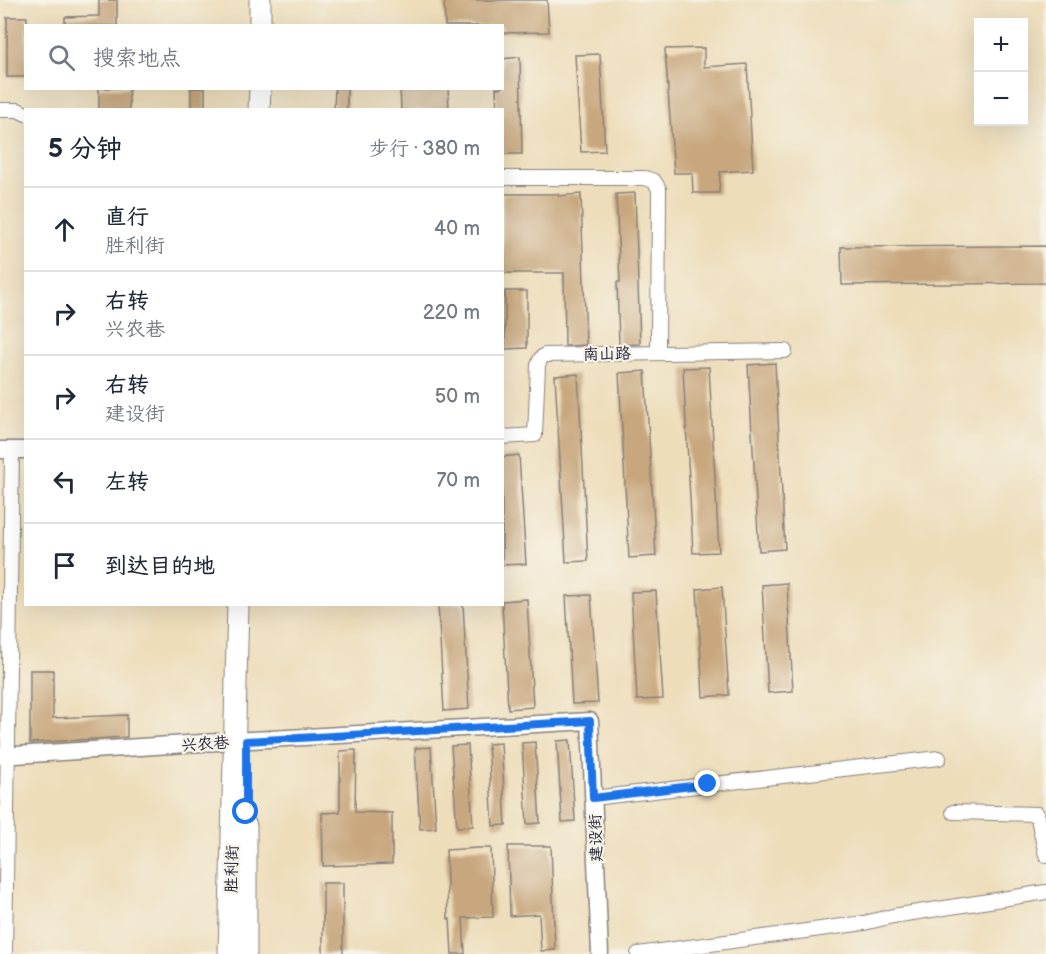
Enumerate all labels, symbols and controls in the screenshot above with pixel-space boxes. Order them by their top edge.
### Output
map controls [974,18,1028,126]
button: + [974,18,1028,72]
search box [24,24,504,90]
icon: search [45,41,78,74]
text: 搜索地点 [93,45,181,72]
button: − [974,72,1028,126]
text: 5 分钟 [48,134,122,165]
text: 步行 · 380 m [369,137,480,161]
text: 直行 [105,204,149,231]
icon: ahead [48,213,81,246]
text: 40 m [434,217,480,241]
text: 胜利街 [105,234,165,258]
text: 右转 [105,288,149,315]
icon: right [48,297,81,330]
text: 220 m [423,301,480,325]
text: 兴农巷 [105,318,165,342]
street label: 南山路 [583,345,631,364]
text: 右转 [105,372,149,399]
icon: right [48,381,81,414]
text: 50 m [435,385,480,409]
text: 建设街 [105,402,165,426]
icon: left [48,465,81,498]
text: 左转 [105,469,149,496]
text: 70 m [436,469,480,493]
icon: arrive [48,549,81,582]
text: 到达目的地 [105,553,215,580]
street label: 兴农巷 [180,733,230,756]
route end [694,770,720,796]
route start [232,798,258,824]
street label: 建设街 [586,814,607,862]
street label: 胜利街 [223,845,242,893]

